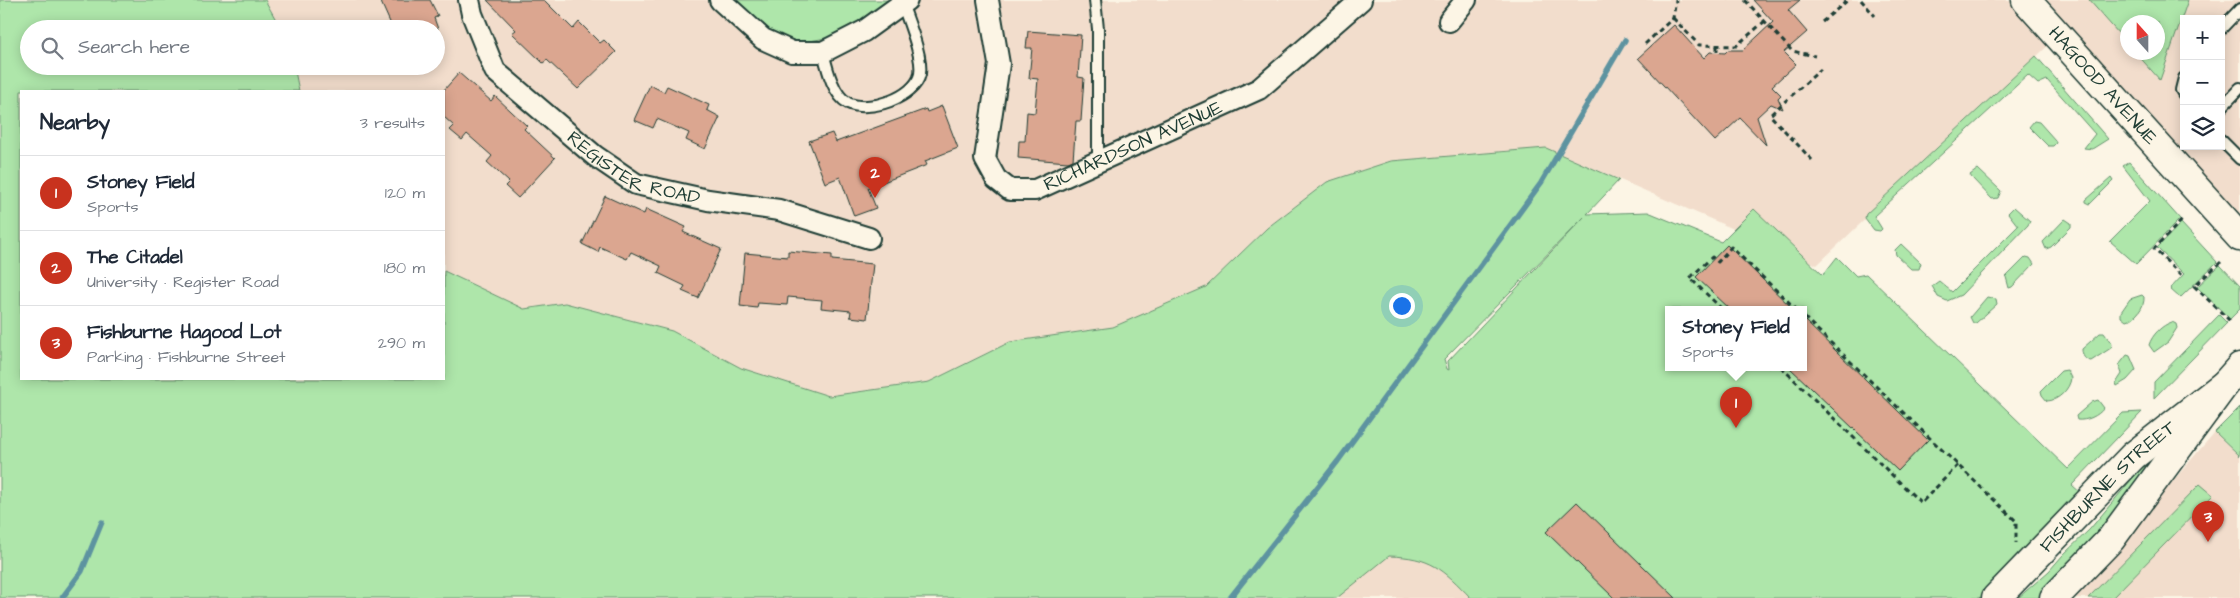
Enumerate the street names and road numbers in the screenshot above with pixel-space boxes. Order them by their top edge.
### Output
street label: HAGOOD AVENUE [2042,20,2164,151]
street label: RICHARDSON AVENUE [1039,94,1226,198]
street label: REGISTER ROAD [561,124,703,211]
street label: FISHBURNE STREET [2033,414,2181,559]

